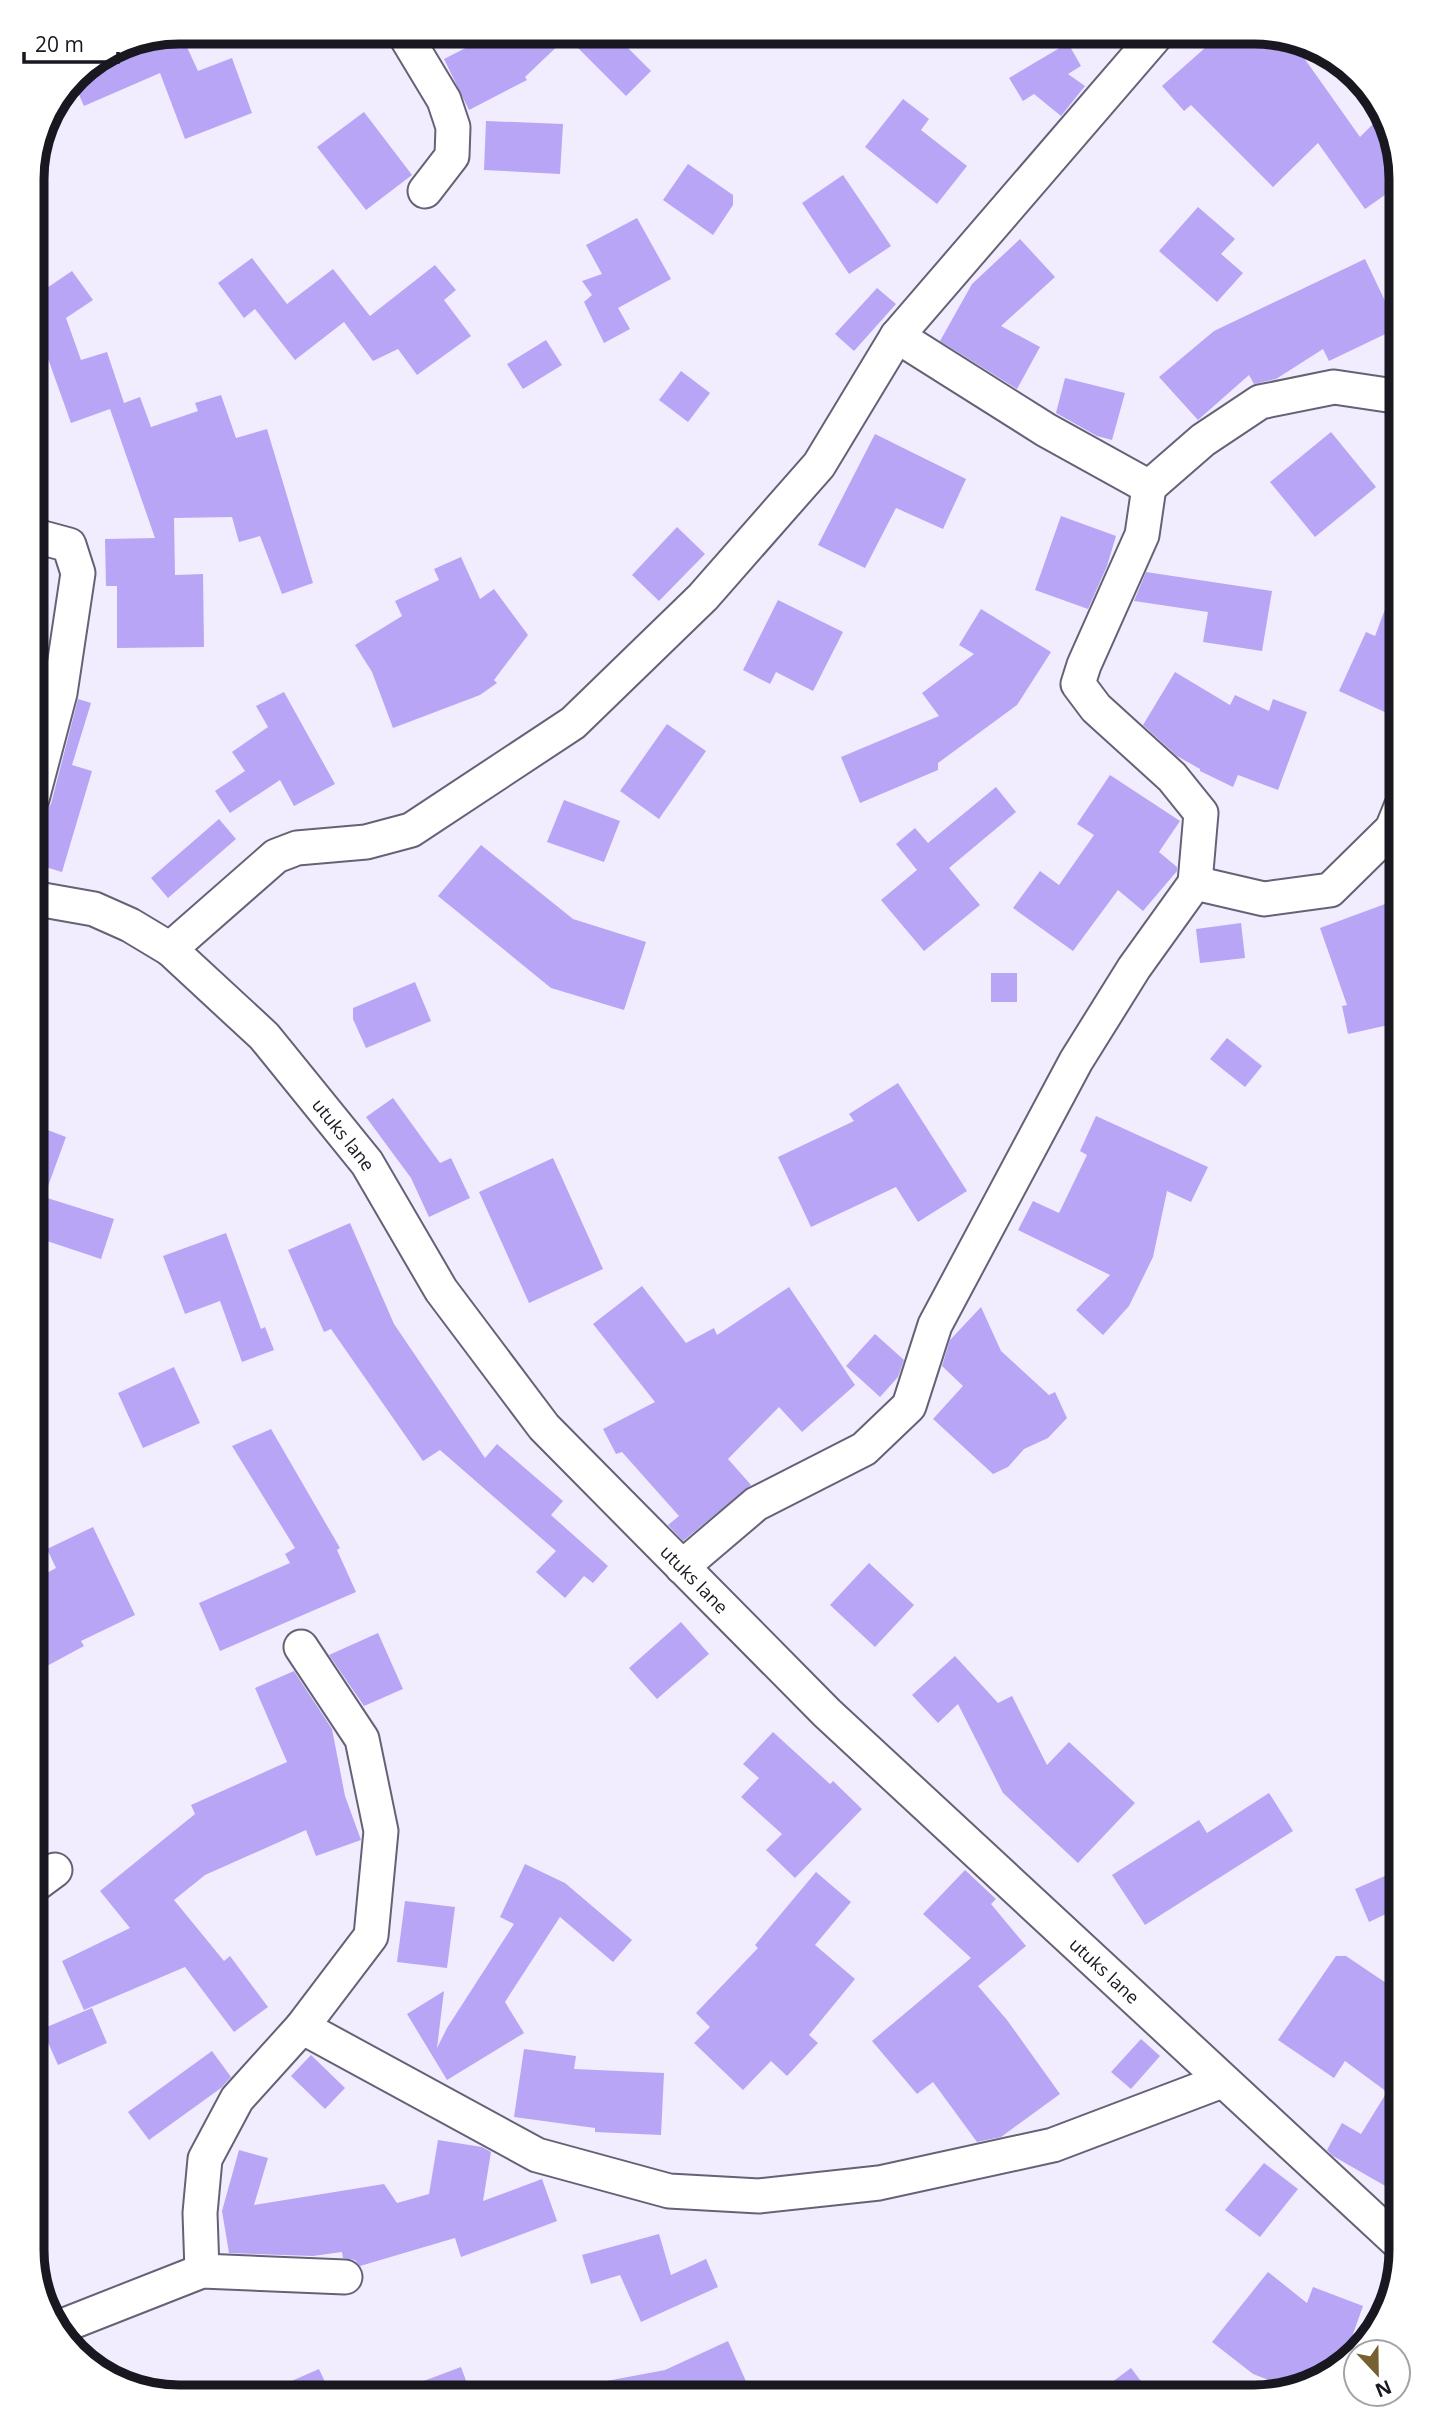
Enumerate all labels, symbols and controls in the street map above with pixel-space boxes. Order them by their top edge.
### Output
scale bar [24,21,119,65]
text: 20 m [35,30,84,58]
street label: utuks lane [307,1093,381,1175]
street label: utuks lane [655,1540,734,1618]
street label: utuks lane [1065,1932,1145,2009]
north arrow [1342,2338,1412,2408]
text: N [1371,2374,1395,2404]

